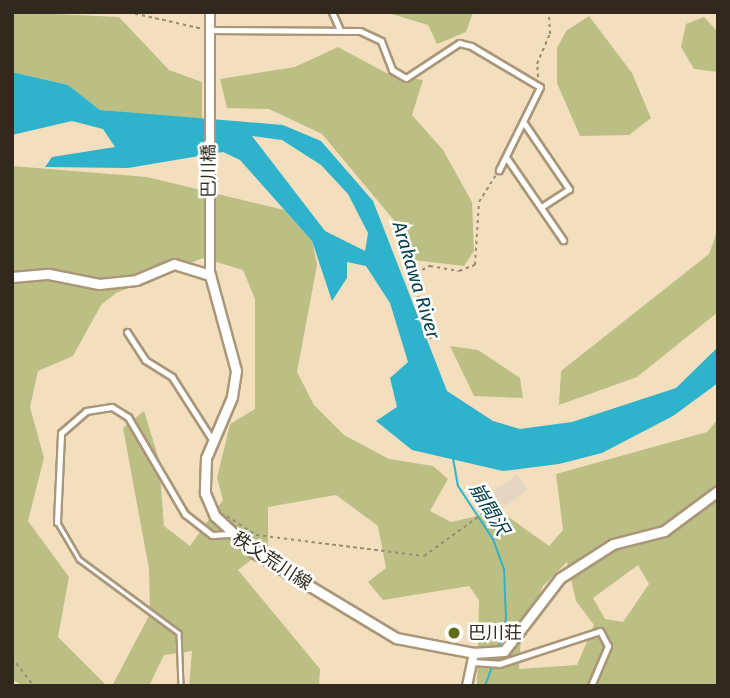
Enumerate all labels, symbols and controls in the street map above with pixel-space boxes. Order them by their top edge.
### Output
street label: 巴川橋 [198,144,220,198]
water label: Arakawa River [387,219,445,341]
water label: 崩間沢 [465,479,513,539]
street label: 秩父荒川線 [228,527,316,595]
place label: 巴川荘 [468,622,522,644]
marker: 巴川荘 [446,625,462,641]

